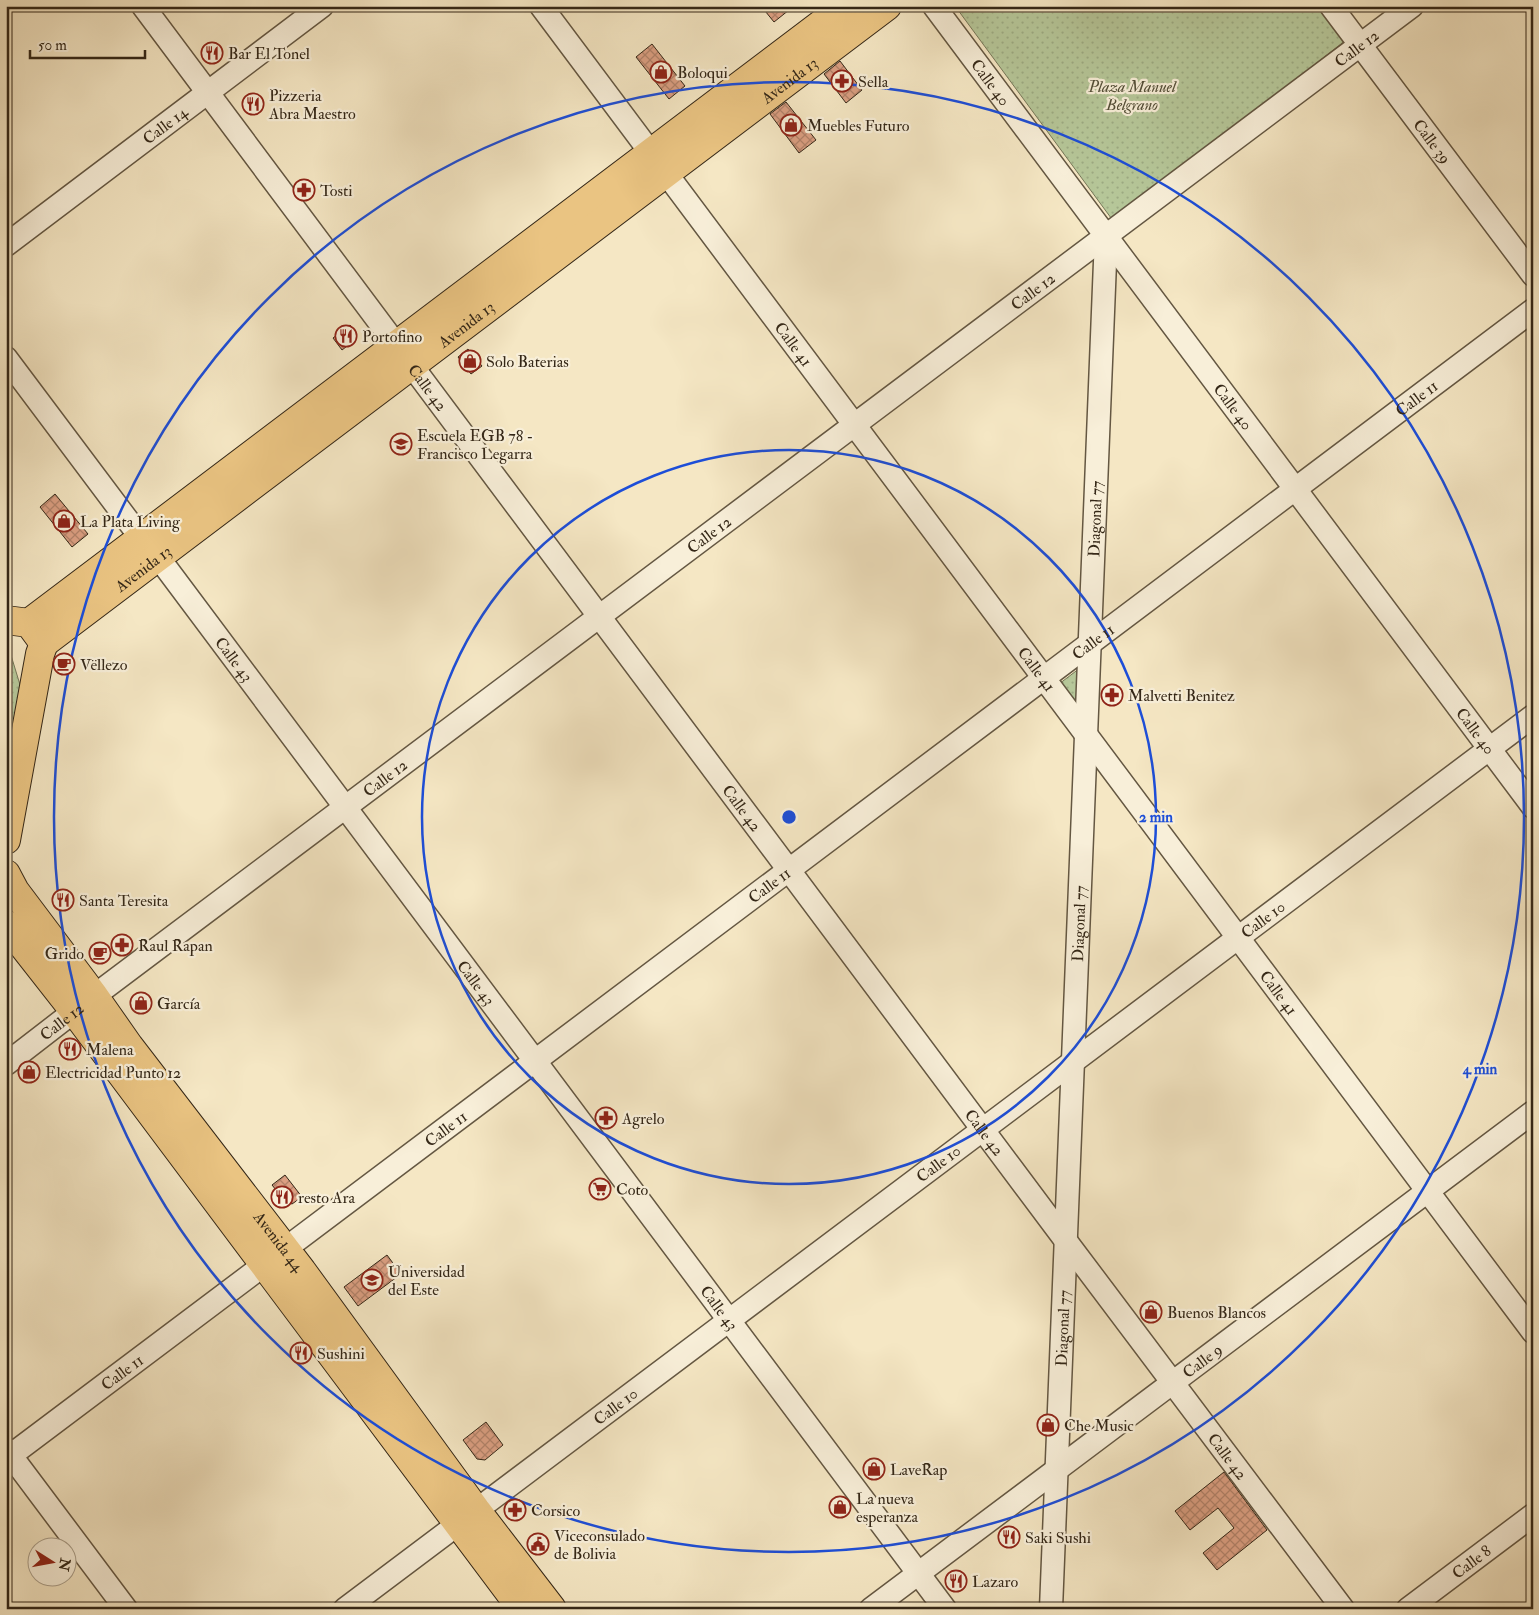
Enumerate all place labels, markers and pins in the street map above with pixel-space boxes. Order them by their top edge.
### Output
restaurant icon: Bar El Tonel [200,41,224,65]
place label: Bar El Tonel [228,44,310,64]
shop icon: Boloqui [649,60,673,84]
place label: Boloqui [677,63,728,83]
pharmacy icon: Sella [830,69,854,93]
place label: Sella [858,72,889,92]
place label: Pizzeria Abra Maestro [268,86,356,124]
restaurant icon: Pizzeria Abra Maestro [241,92,265,116]
shop icon: Muebles Futuro [779,113,803,137]
place label: Muebles Futuro [807,116,910,136]
pharmacy icon: Tosti [292,178,316,202]
place label: Tosti [320,181,352,201]
restaurant icon: Portofino [334,324,358,348]
place label: Portofino [362,327,422,347]
shop icon: Solo Baterias [458,349,482,373]
place label: Solo Baterias [486,352,569,372]
place label: Escuela EGB 78 - Francisco Legarra [417,426,533,464]
school or university icon: Escuela EGB 78 - Francisco Legarra [389,432,413,456]
shop icon: La Plata Living [52,509,76,533]
place label: La Plata Living [80,512,181,532]
cafe icon: Vëllezo [52,652,76,676]
place label: Vëllezo [80,655,128,675]
pharmacy icon: Malvetti Benitez [1100,683,1124,707]
place label: Malvetti Benitez [1128,686,1235,706]
centre of rings [780,808,798,826]
restaurant icon: Santa Teresita [51,888,75,912]
place label: Santa Teresita [79,891,169,911]
pharmacy icon: Raul Rapan [110,933,134,957]
place label: Raul Rapan [138,936,213,957]
cafe icon: Grido [88,941,112,965]
place label: Grido [45,944,84,964]
shop icon: García [129,991,153,1015]
place label: García [157,994,201,1014]
restaurant icon: Malena [58,1037,82,1061]
place label: Malena [86,1040,134,1060]
shop icon: Electricidad Punto 12 [17,1060,41,1084]
place label: Electricidad Punto 12 [45,1063,181,1083]
pharmacy icon: Agrelo [594,1106,618,1130]
place label: Agrelo [621,1109,665,1129]
supermarket icon: Coto [588,1177,612,1201]
place label: Coto [616,1180,649,1200]
restaurant icon: resto Ara [270,1185,294,1209]
place label: resto Ara [298,1188,355,1208]
place label: Universidad del Este [388,1262,465,1300]
school or university icon: Universidad del Este [360,1268,384,1292]
shop icon: Buenos Blancos [1139,1300,1163,1324]
place label: Buenos Blancos [1167,1303,1266,1323]
restaurant icon: Sushini [289,1341,313,1365]
place label: Sushini [317,1344,365,1364]
shop icon: Che Music [1036,1413,1060,1437]
place label: Che Music [1064,1416,1134,1436]
shop icon: LaveRap [862,1457,886,1481]
place label: LaveRap [890,1460,947,1481]
place label: La nueva esperanza [856,1489,918,1528]
shop icon: La nueva esperanza [828,1495,852,1519]
pharmacy icon: Corsico [503,1498,527,1522]
place label: Corsico [531,1501,580,1521]
restaurant icon: Saki Sushi [997,1525,1021,1549]
place label: Viceconsulado de Bolivia [554,1526,645,1564]
place label: Saki Sushi [1025,1528,1091,1548]
public building icon: Viceconsulado de Bolivia [526,1532,550,1556]
restaurant icon: Lazaro [944,1569,968,1593]
place label: Lazaro [972,1572,1018,1592]

